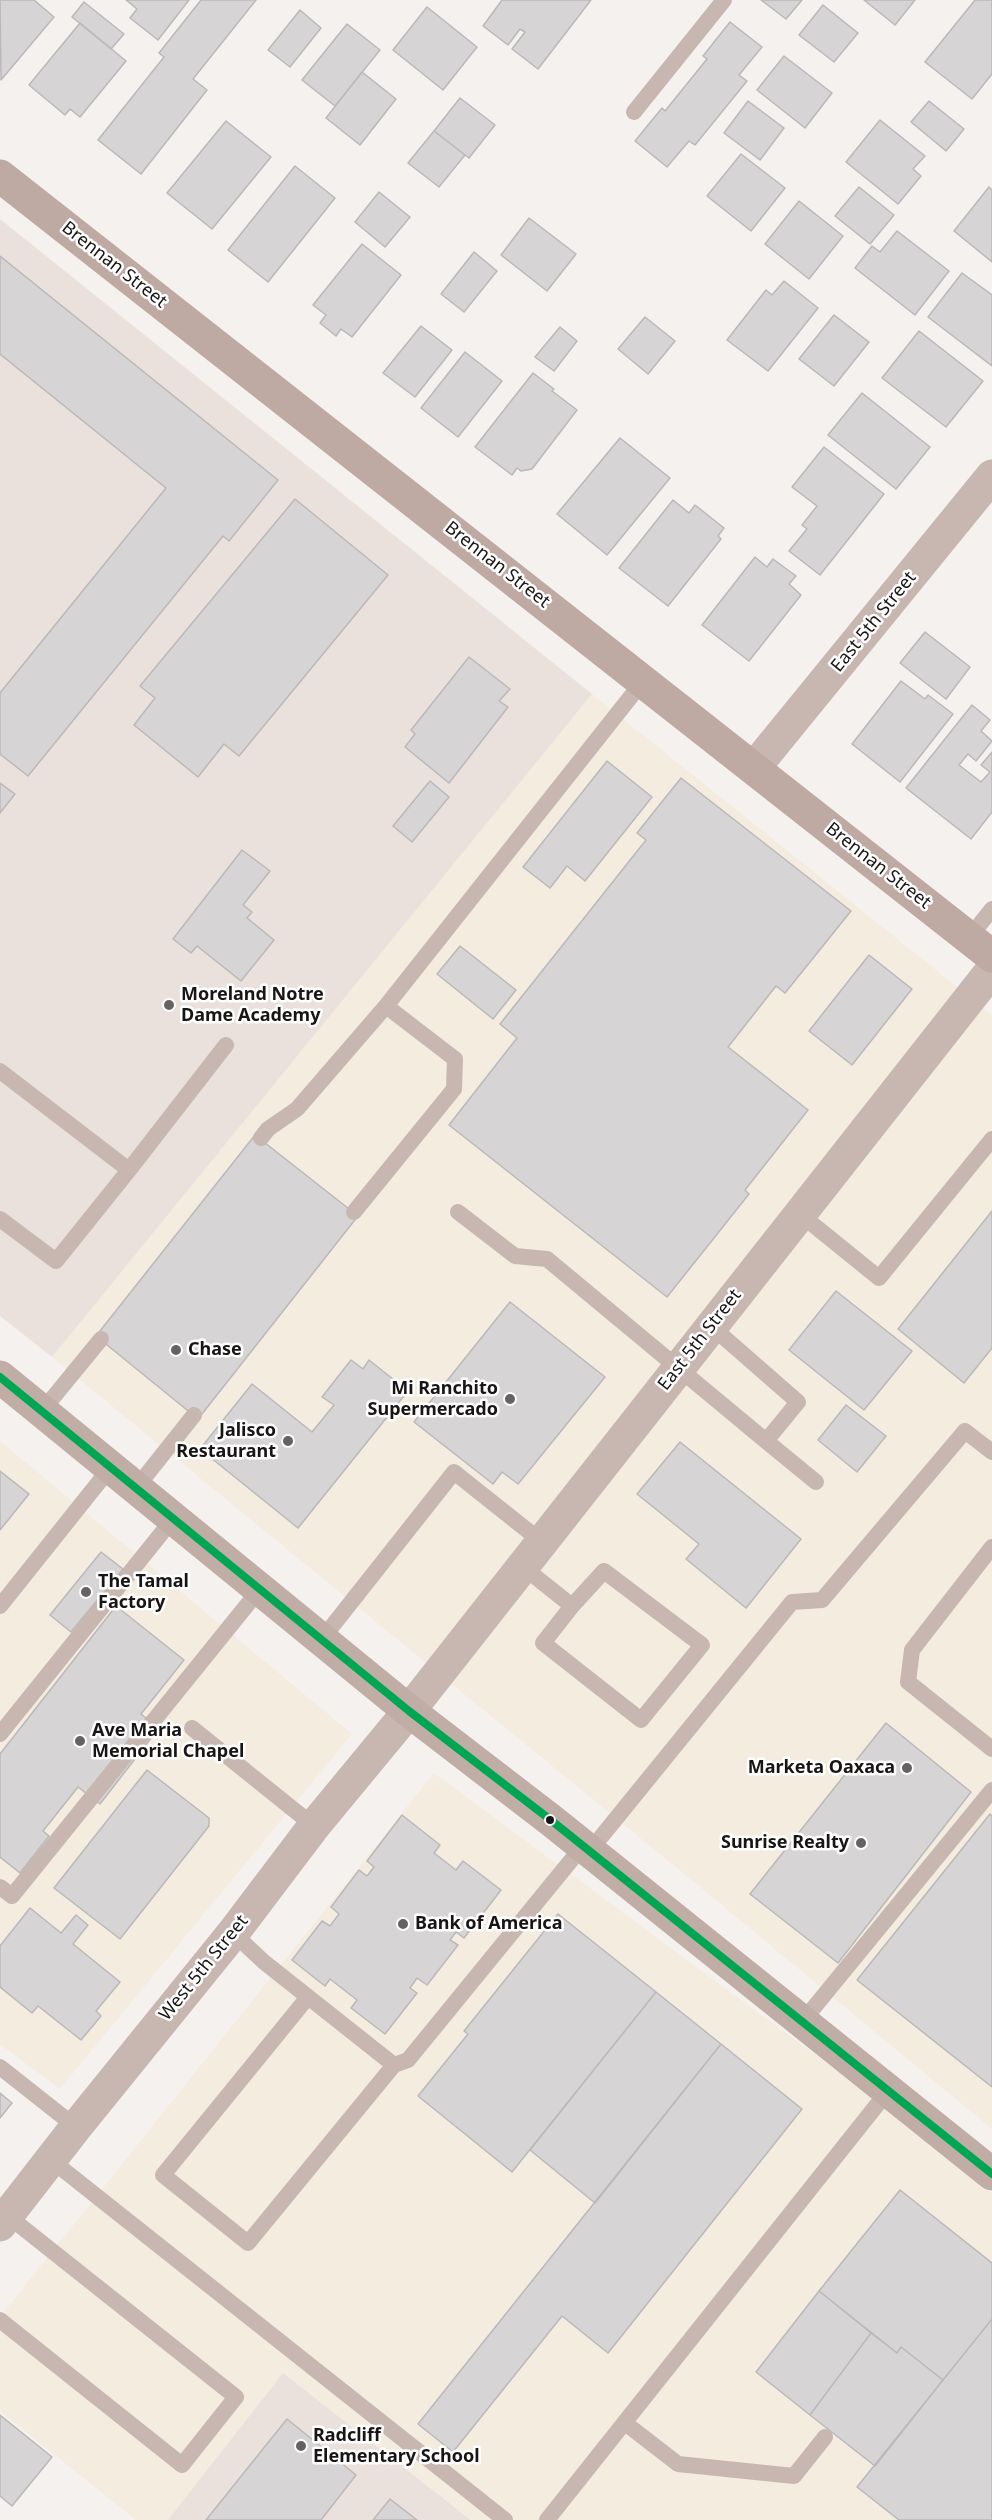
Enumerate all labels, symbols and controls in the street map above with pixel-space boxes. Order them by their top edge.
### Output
street label: Brennan Street [57,217,171,313]
street label: Brennan Street [440,517,554,613]
street label: East 5th Street [827,568,921,676]
street label: Brennan Street [821,818,935,914]
place label: Moreland Notre Dame Academy [181,984,324,1026]
marker: Moreland Notre Dame Academy [162,998,176,1012]
street label: East 5th Street [654,1285,746,1395]
place label: Chase [188,1339,242,1361]
marker: Chase [169,1343,183,1357]
place label: Mi Ranchito Supermercado [368,1378,498,1420]
marker: Mi Ranchito Supermercado [503,1392,517,1406]
place label: Jalisco Restaurant [176,1420,276,1462]
marker: Jalisco Restaurant [281,1434,295,1448]
place label: The Tamal Factory [98,1571,189,1614]
marker: The Tamal Factory [79,1585,93,1599]
place label: Ave Maria Memorial Chapel [92,1720,244,1762]
marker: Ave Maria Memorial Chapel [73,1734,87,1748]
place label: Marketa Oaxaca [748,1757,895,1779]
marker: Marketa Oaxaca [900,1761,914,1775]
unlabelled marker [544,1814,556,1826]
place label: Sunrise Realty [721,1832,849,1854]
marker: Sunrise Realty [854,1836,868,1850]
street label: West 5th Street [155,1911,253,2025]
place label: Bank of America [415,1913,562,1935]
marker: Bank of America [396,1917,410,1931]
place label: Radcliff Elementary School [313,2425,480,2468]
marker: Radcliff Elementary School [294,2439,308,2453]

